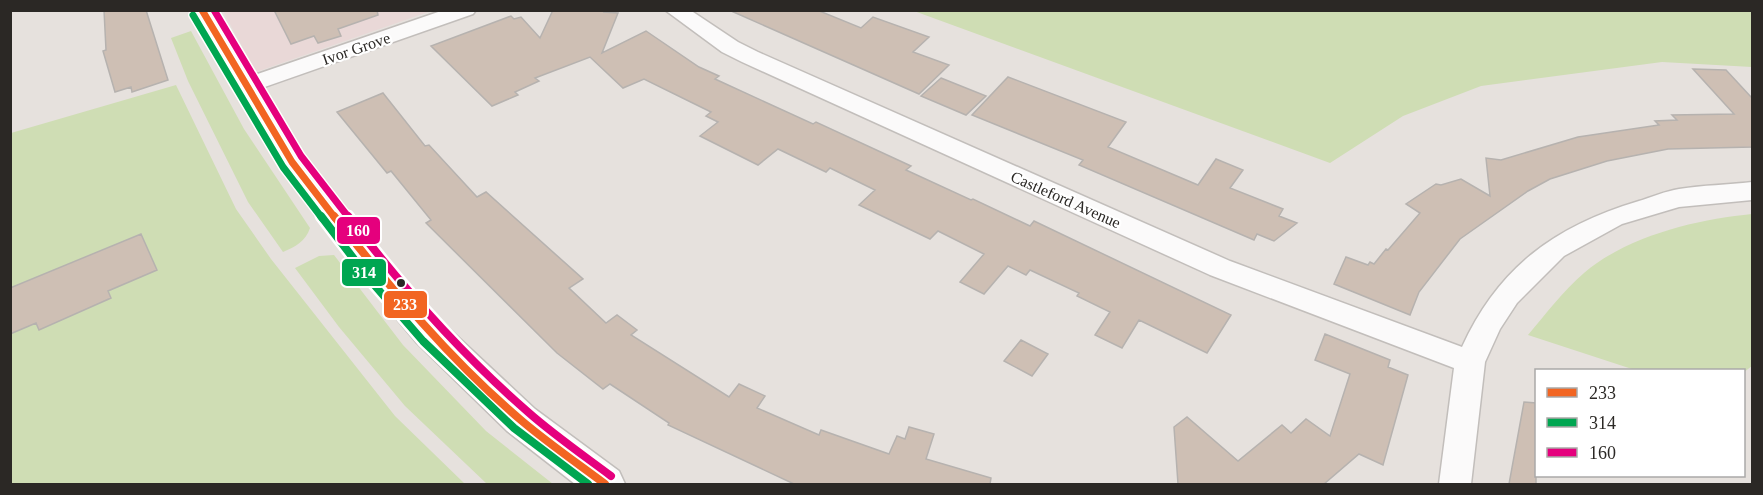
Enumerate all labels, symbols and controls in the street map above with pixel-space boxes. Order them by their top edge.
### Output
street label: Ivor Grove [320,29,392,68]
street label: Castleford Avenue [1008,168,1123,231]
line badge: 160 [336,216,381,245]
text: 160 [346,222,370,239]
line badge: 314 [341,258,387,287]
text: 314 [352,264,376,281]
unlabelled marker [395,277,407,289]
line badge: 233 [383,290,428,319]
text: 233 [393,296,417,313]
legend [1535,369,1745,477]
text: 233 [1589,383,1616,403]
text: 314 [1589,413,1616,433]
text: 160 [1589,443,1616,463]

